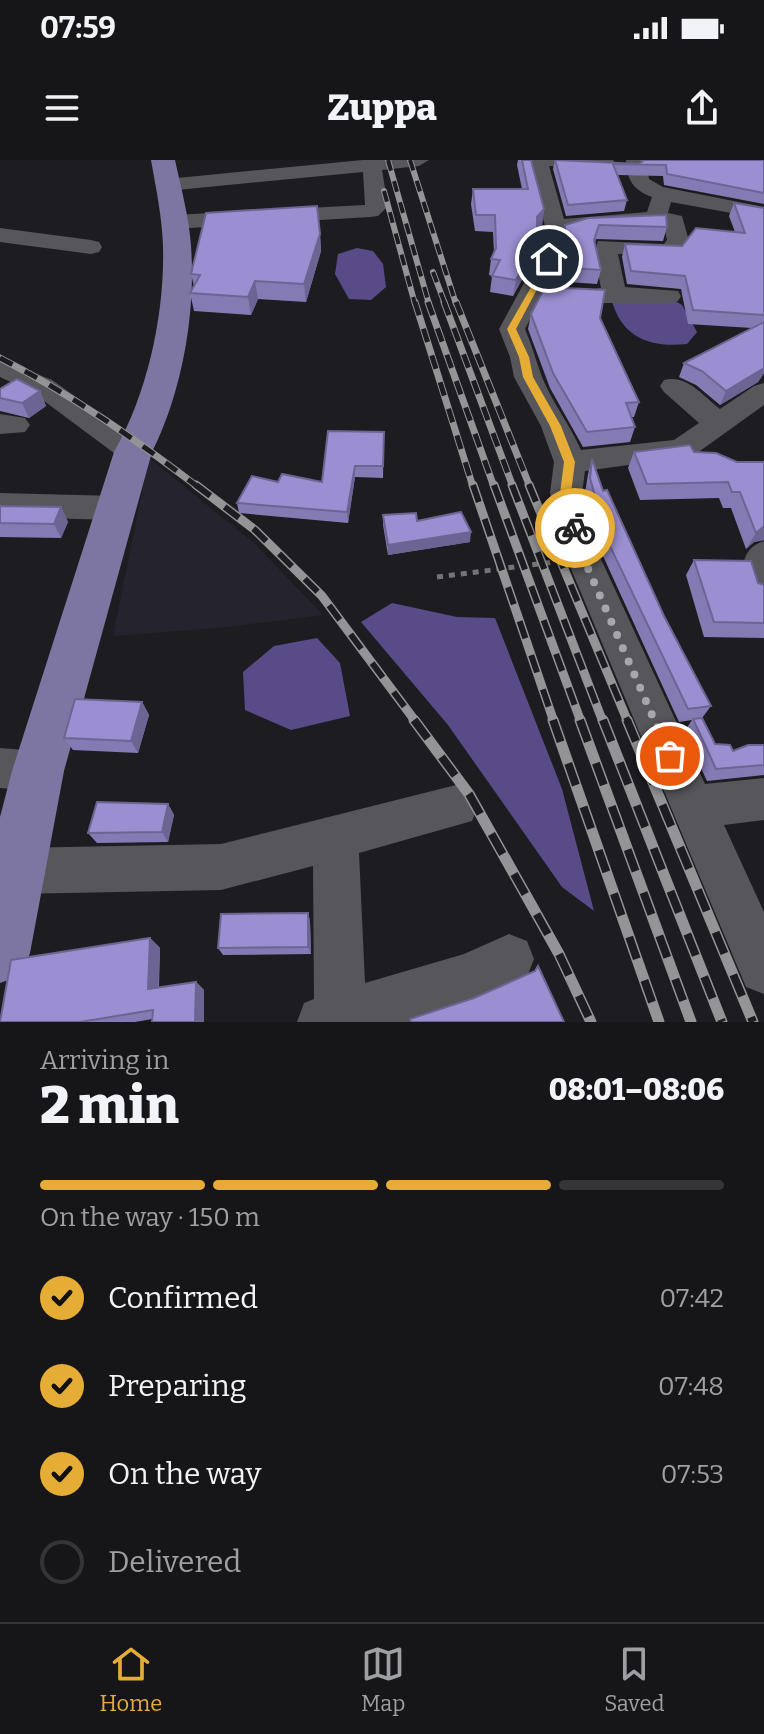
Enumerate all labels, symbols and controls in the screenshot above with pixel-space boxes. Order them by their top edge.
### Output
text: 07:59 [40,10,116,46]
icon: menu [40,86,84,130]
text: Zuppa [327,86,437,130]
icon: share [680,86,724,130]
pin [515,225,583,293]
icon: home [527,237,571,281]
courier [535,488,615,568]
icon: bike [553,506,597,550]
pin [636,722,704,790]
icon: bag [648,734,692,778]
text: Arriving in [40,1045,169,1076]
text: 08:01–08:06 [549,1072,724,1108]
text: 2 min [40,1074,179,1137]
text: On the way · 150 m [40,1202,260,1233]
icon: check [40,1276,84,1320]
text: Confirmed [108,1280,258,1316]
text: 07:42 [659,1283,724,1314]
icon: check [40,1364,84,1408]
text: Preparing [108,1368,246,1404]
text: 07:48 [658,1371,724,1402]
icon: check [40,1452,84,1496]
text: On the way [108,1456,261,1492]
text: 07:53 [661,1459,724,1490]
text: Delivered [108,1544,241,1580]
tab: Home [99,1642,162,1717]
tab: Map [361,1642,405,1717]
tab: Saved [604,1642,665,1717]

